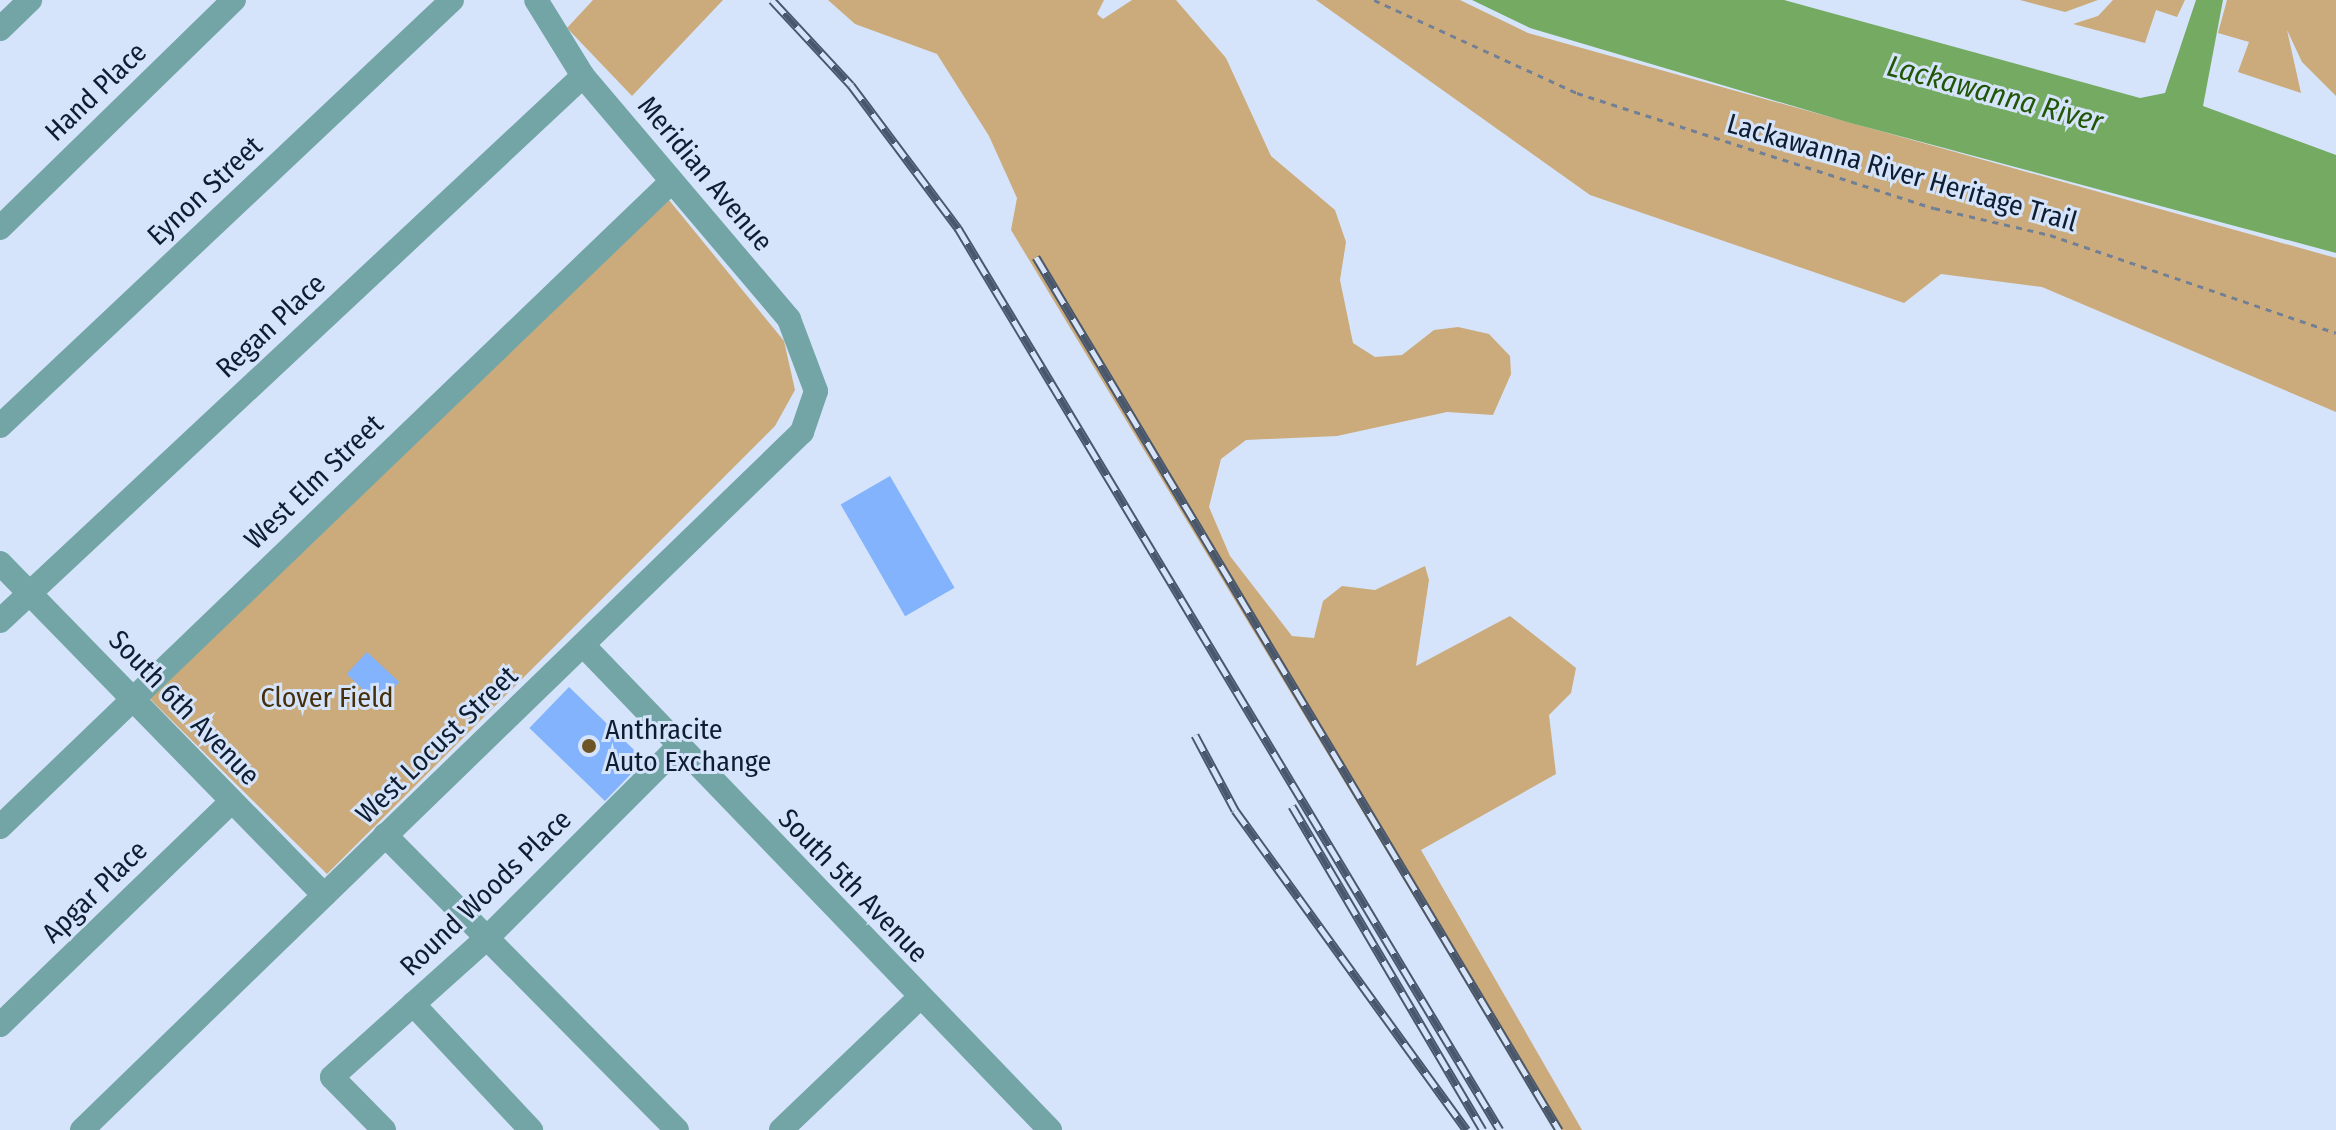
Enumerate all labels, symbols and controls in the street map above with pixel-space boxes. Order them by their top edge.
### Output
street label: Hand Place [38,36,154,148]
water label: Lackawanna River [1883,48,2107,140]
street label: Meridian Avenue [630,90,780,258]
street label: Lackawanna River Heritage Trail [1723,107,2081,239]
street label: Eynon Street [141,129,269,253]
street label: Regan Place [209,267,333,385]
street label: West Elm Street [238,408,390,556]
street label: South 6th Avenue [102,624,266,792]
street label: West Locust Street [349,659,525,831]
park label: Clover Field [261,681,393,715]
place label: Anthracite Auto Exchange [605,713,771,779]
marker: Anthracite Auto Exchange [580,737,598,755]
street label: South 5th Avenue [771,802,935,970]
street label: Round Woods Place [393,803,579,983]
street label: Apgar Place [36,834,154,950]

